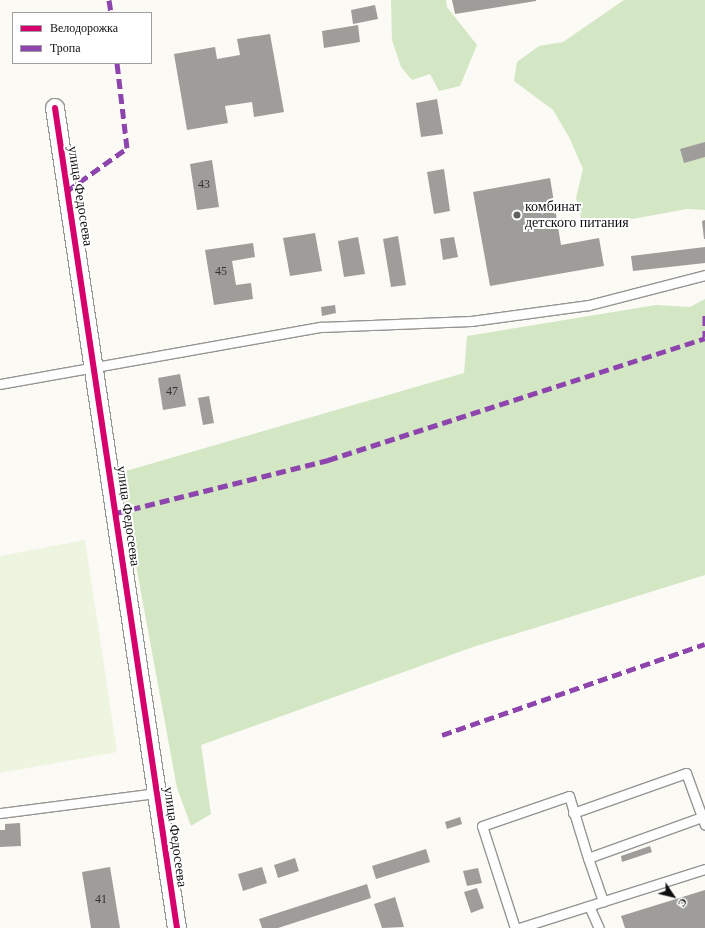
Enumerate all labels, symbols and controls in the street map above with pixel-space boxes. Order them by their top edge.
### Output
legend [12,12,152,64]
text: Велодорожка [50,21,118,35]
text: Тропа [50,41,81,55]
street label: улица Федосеева [64,145,96,247]
house number: 43 [198,178,210,192]
place label: комбинат детского питания [525,199,629,232]
marker: комбинат детского питания [512,210,522,220]
house number: 45 [215,265,227,279]
house number: 47 [166,385,178,399]
street label: улица Федосеева [113,465,143,567]
street label: улица Федосеева [160,786,190,888]
north arrow [653,876,693,916]
house number: 41 [95,893,107,907]
text: С [676,896,690,910]

